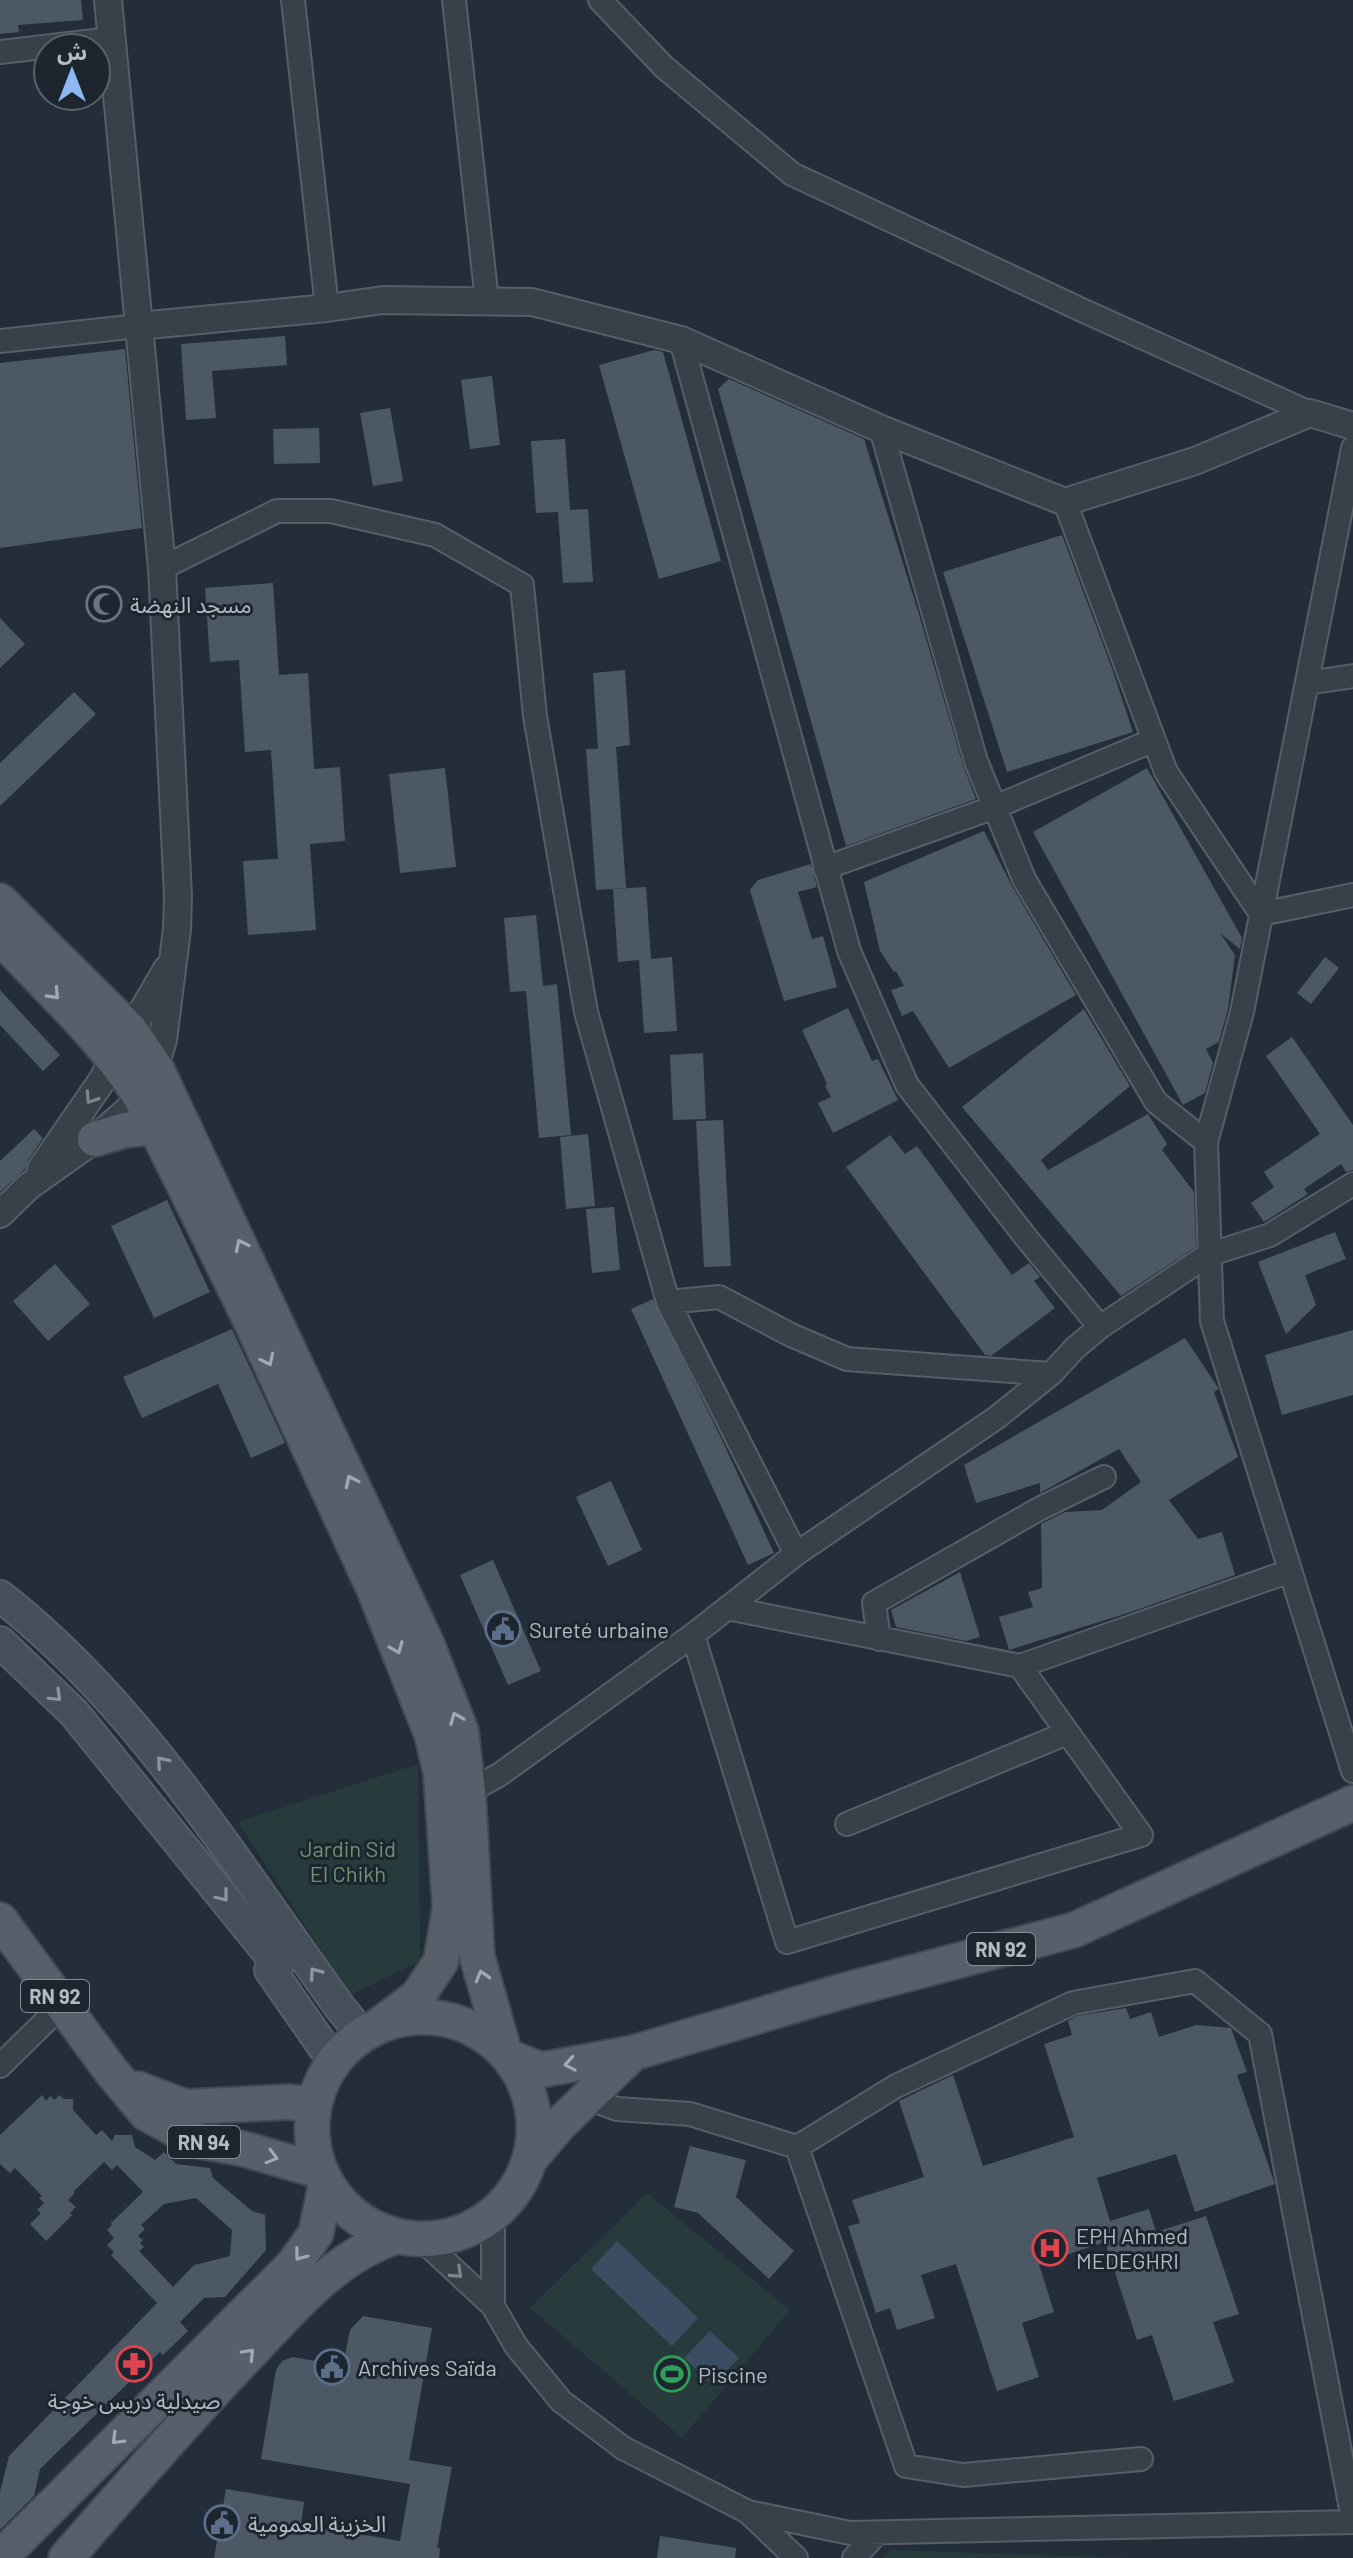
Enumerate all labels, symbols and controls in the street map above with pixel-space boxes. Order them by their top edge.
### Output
north arrow [32,32,112,112]
text: ش [57,38,87,65]
mosque icon: مسجد النهضة [85,585,123,623]
place label: مسجد النهضة [130,591,252,618]
one-way arrow [44,984,58,999]
one-way arrow [85,1090,100,1104]
one-way arrow [235,1239,251,1254]
one-way arrow [259,1352,275,1366]
one-way arrow [345,1474,361,1489]
public building icon: Sureté urbaine [484,1610,522,1648]
place label: Sureté urbaine [529,1616,669,1642]
one-way arrow [388,1640,404,1654]
one-way arrow [47,1687,61,1702]
one-way arrow [450,1712,466,1726]
one-way arrow [158,1757,172,1772]
park label: Jardin Sid El Chikh [300,1835,396,1886]
one-way arrow [213,1887,227,1902]
road number: RN 92 [967,1933,1035,1965]
one-way arrow [310,1967,325,1982]
one-way arrow [475,1970,491,1983]
road number: RN 92 [21,1980,89,2012]
one-way arrow [563,2055,577,2072]
road number: RN 94 [168,2126,240,2158]
one-way arrow [265,2148,279,2164]
place label: EPH Ahmed MEDEGHRI [1076,2222,1188,2273]
hospital icon: EPH Ahmed MEDEGHRI [1031,2229,1069,2267]
one-way arrow [295,2246,310,2261]
one-way arrow [448,2263,462,2278]
pharmacy icon: صيدلية دريس خوجة [115,2345,153,2383]
public building icon: Archives Saïda [313,2348,351,2386]
one-way arrow [240,2349,254,2363]
place label: Archives Saïda [358,2354,497,2380]
sports icon: Piscine [653,2355,691,2393]
place label: Piscine [698,2361,768,2387]
place label: صيدلية دريس خوجة [48,2387,220,2415]
one-way arrow [112,2430,126,2444]
public building icon: الخزينة العمومية [203,2504,241,2542]
place label: الخزينة العمومية [248,2510,386,2537]

